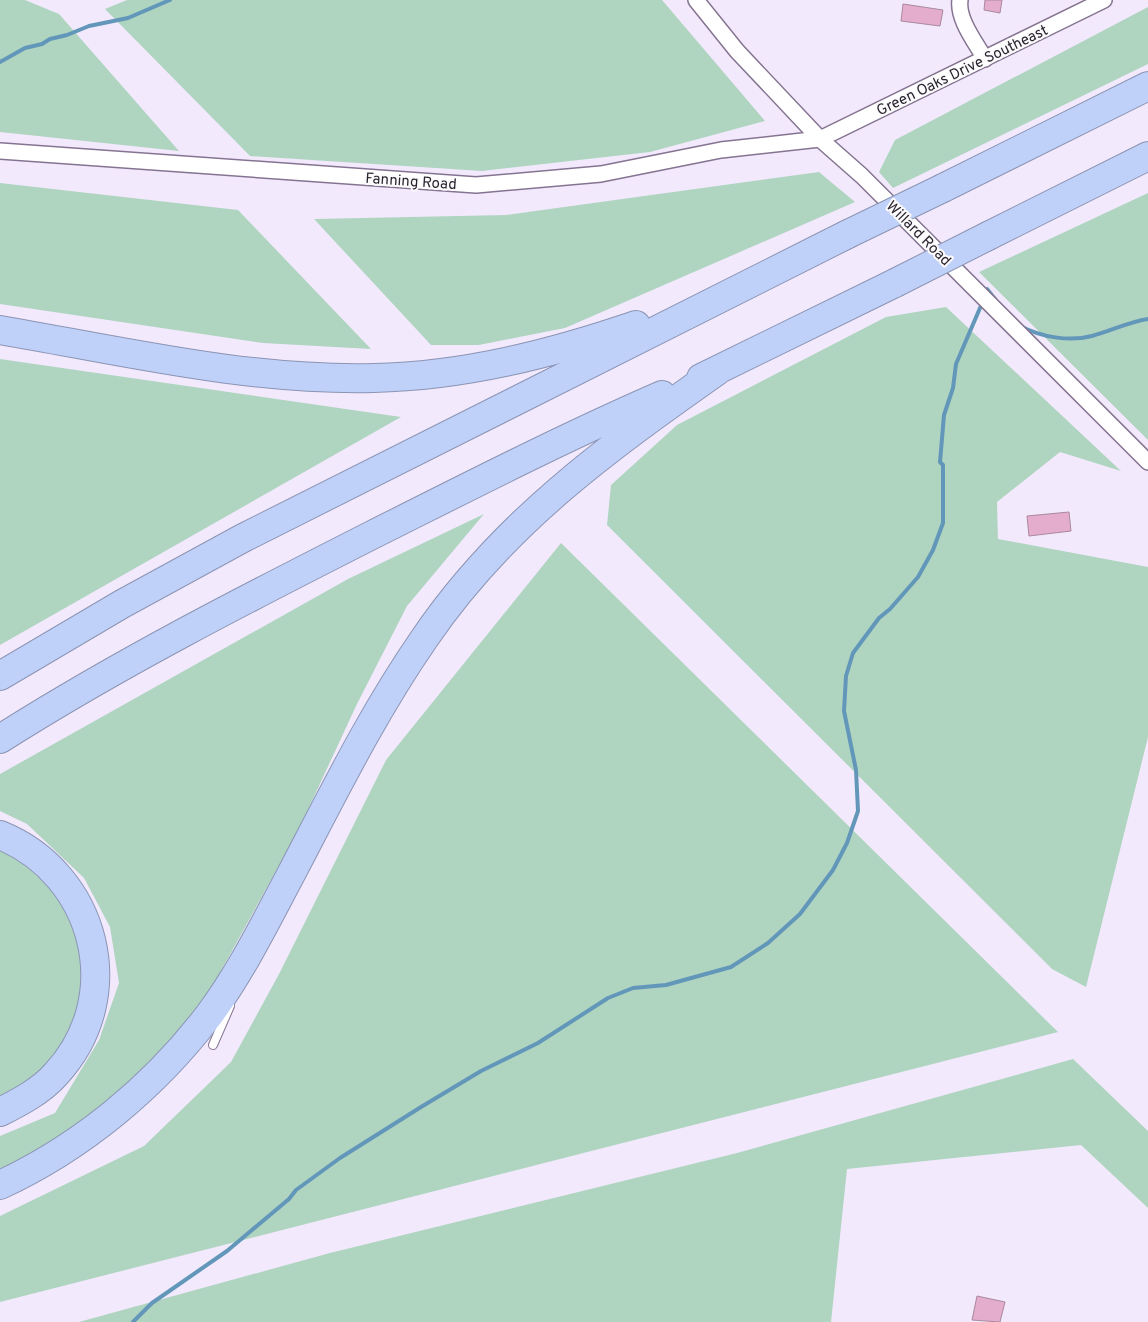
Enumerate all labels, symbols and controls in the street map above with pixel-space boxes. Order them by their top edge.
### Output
street label: Green Oaks Drive Southeast [874,22,1051,121]
street label: Fanning Road [365,170,457,195]
street label: Willard Road [881,197,955,271]

